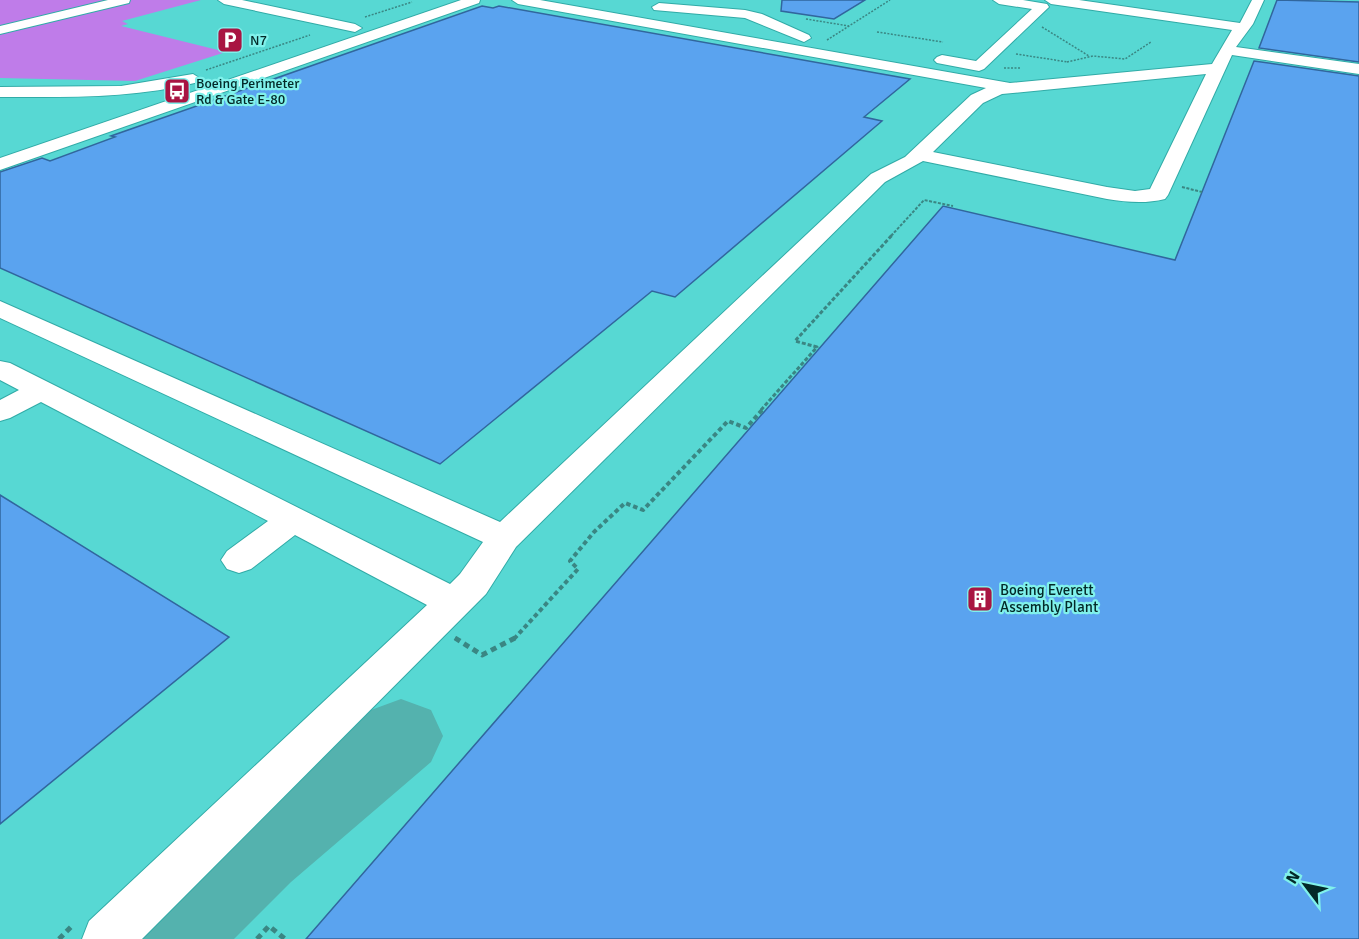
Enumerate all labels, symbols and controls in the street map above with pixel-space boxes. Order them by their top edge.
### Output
parking icon: N7 [215,25,245,55]
place label: N7 [250,32,267,49]
place label: Boeing Perimeter Rd & Gate E-80 [196,75,300,108]
bus stop icon: Boeing Perimeter Rd & Gate E-80 [162,76,192,106]
place label: Boeing Everett Assembly Plant [1000,581,1098,616]
building icon: Boeing Everett Assembly Plant [965,584,995,614]
north arrow [1275,855,1335,915]
text: N [1282,868,1305,888]

